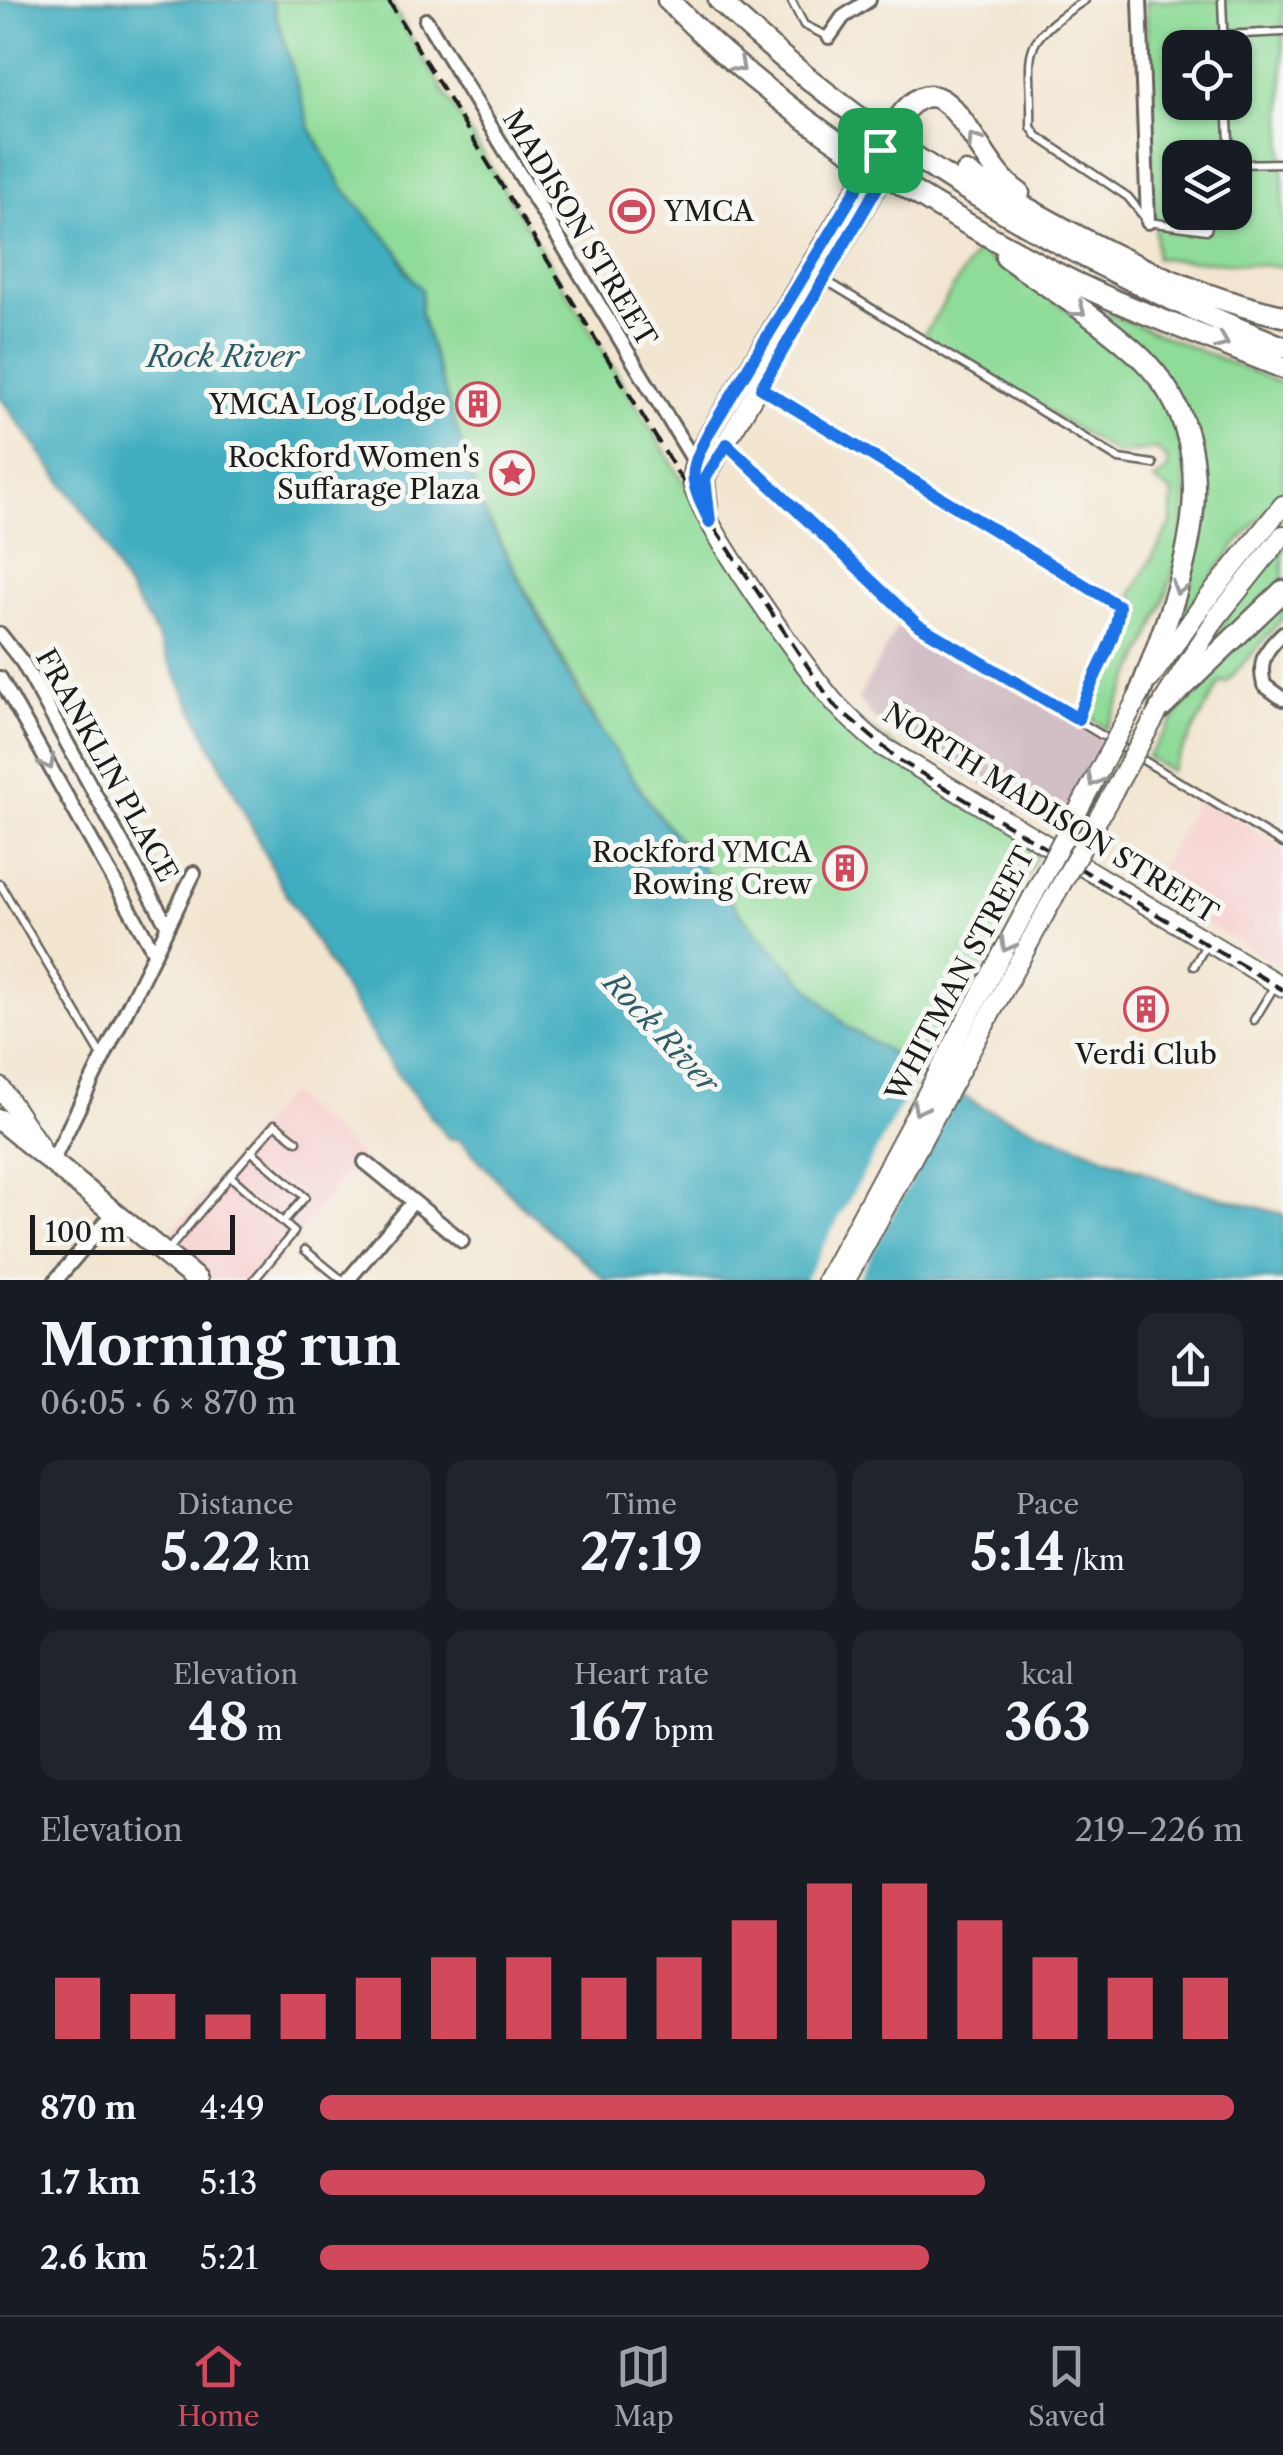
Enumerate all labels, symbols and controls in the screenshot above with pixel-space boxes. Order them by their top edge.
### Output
map controls [1162,30,1252,230]
button: locate [1162,30,1252,120]
one-way arrow [727,54,746,72]
street label: MADISON STREET [496,103,664,353]
pin [838,108,923,193]
icon: arrive [853,123,908,178]
one-way arrow [968,132,987,150]
button: layers [1162,140,1252,230]
sports icon: YMCA [609,188,655,234]
place label: YMCA [663,194,755,228]
one-way arrow [1068,298,1086,315]
one-way arrow [1211,330,1229,350]
water label: Rock River [145,338,301,375]
building icon: YMCA Log Lodge [455,381,501,427]
place label: YMCA Log Lodge [208,387,446,421]
place label: Rockford Women's Suffarage Plaza [228,440,480,506]
place icon: Rockford Women's Suffarage Plaza [489,450,535,496]
one-way arrow [1171,578,1191,595]
street label: FRANKLIN PLACE [29,643,185,887]
street label: NORTH MADISON STREET [877,696,1225,930]
one-way arrow [35,752,55,770]
one-way arrow [1087,769,1106,787]
place label: Rockford YMCA Rowing Crew [592,835,813,901]
street label: WHITMAN STREET [878,841,1042,1108]
building icon: Rockford YMCA Rowing Crew [822,845,868,891]
one-way arrow [999,934,1019,952]
water label: Rock River [595,963,728,1102]
building icon: Verdi Club [1123,986,1169,1032]
place label: Verdi Club [1074,1037,1217,1071]
one-way arrow [912,1097,931,1115]
scale bar [30,1210,235,1254]
text: 100 m [45,1215,126,1249]
text: Morning run [40,1312,401,1379]
button: share [1138,1313,1243,1418]
text: 06:05 · 6 × 870 m [40,1383,296,1422]
text: Distance [178,1487,293,1521]
text: Time [606,1487,677,1521]
text: Pace [1016,1487,1079,1521]
text: 5.22 [160,1521,261,1583]
text: 27:19 [580,1521,703,1583]
text: 5:14 [970,1521,1065,1583]
text: km [261,1543,311,1577]
text: /km [1065,1543,1125,1577]
text: Elevation [173,1657,298,1691]
text: Heart rate [574,1657,709,1691]
text: kcal [1021,1657,1074,1691]
text: 48 [189,1691,249,1753]
text: 167 [569,1691,647,1753]
text: 363 [1004,1691,1091,1753]
text: m [249,1713,282,1747]
text: bpm [647,1713,714,1747]
text: Elevation [40,1810,183,1849]
text: 219–226 m [1075,1810,1243,1849]
text: 870 m [40,2088,137,2127]
text: 4:49 [200,2088,265,2127]
text: 1.7 km [40,2163,141,2202]
text: 5:13 [200,2163,257,2202]
text: 2.6 km [40,2238,148,2277]
text: 5:21 [200,2238,258,2277]
tab: Home [177,2339,259,2433]
tab: Map [614,2339,674,2433]
tab: Saved [1028,2339,1106,2433]

